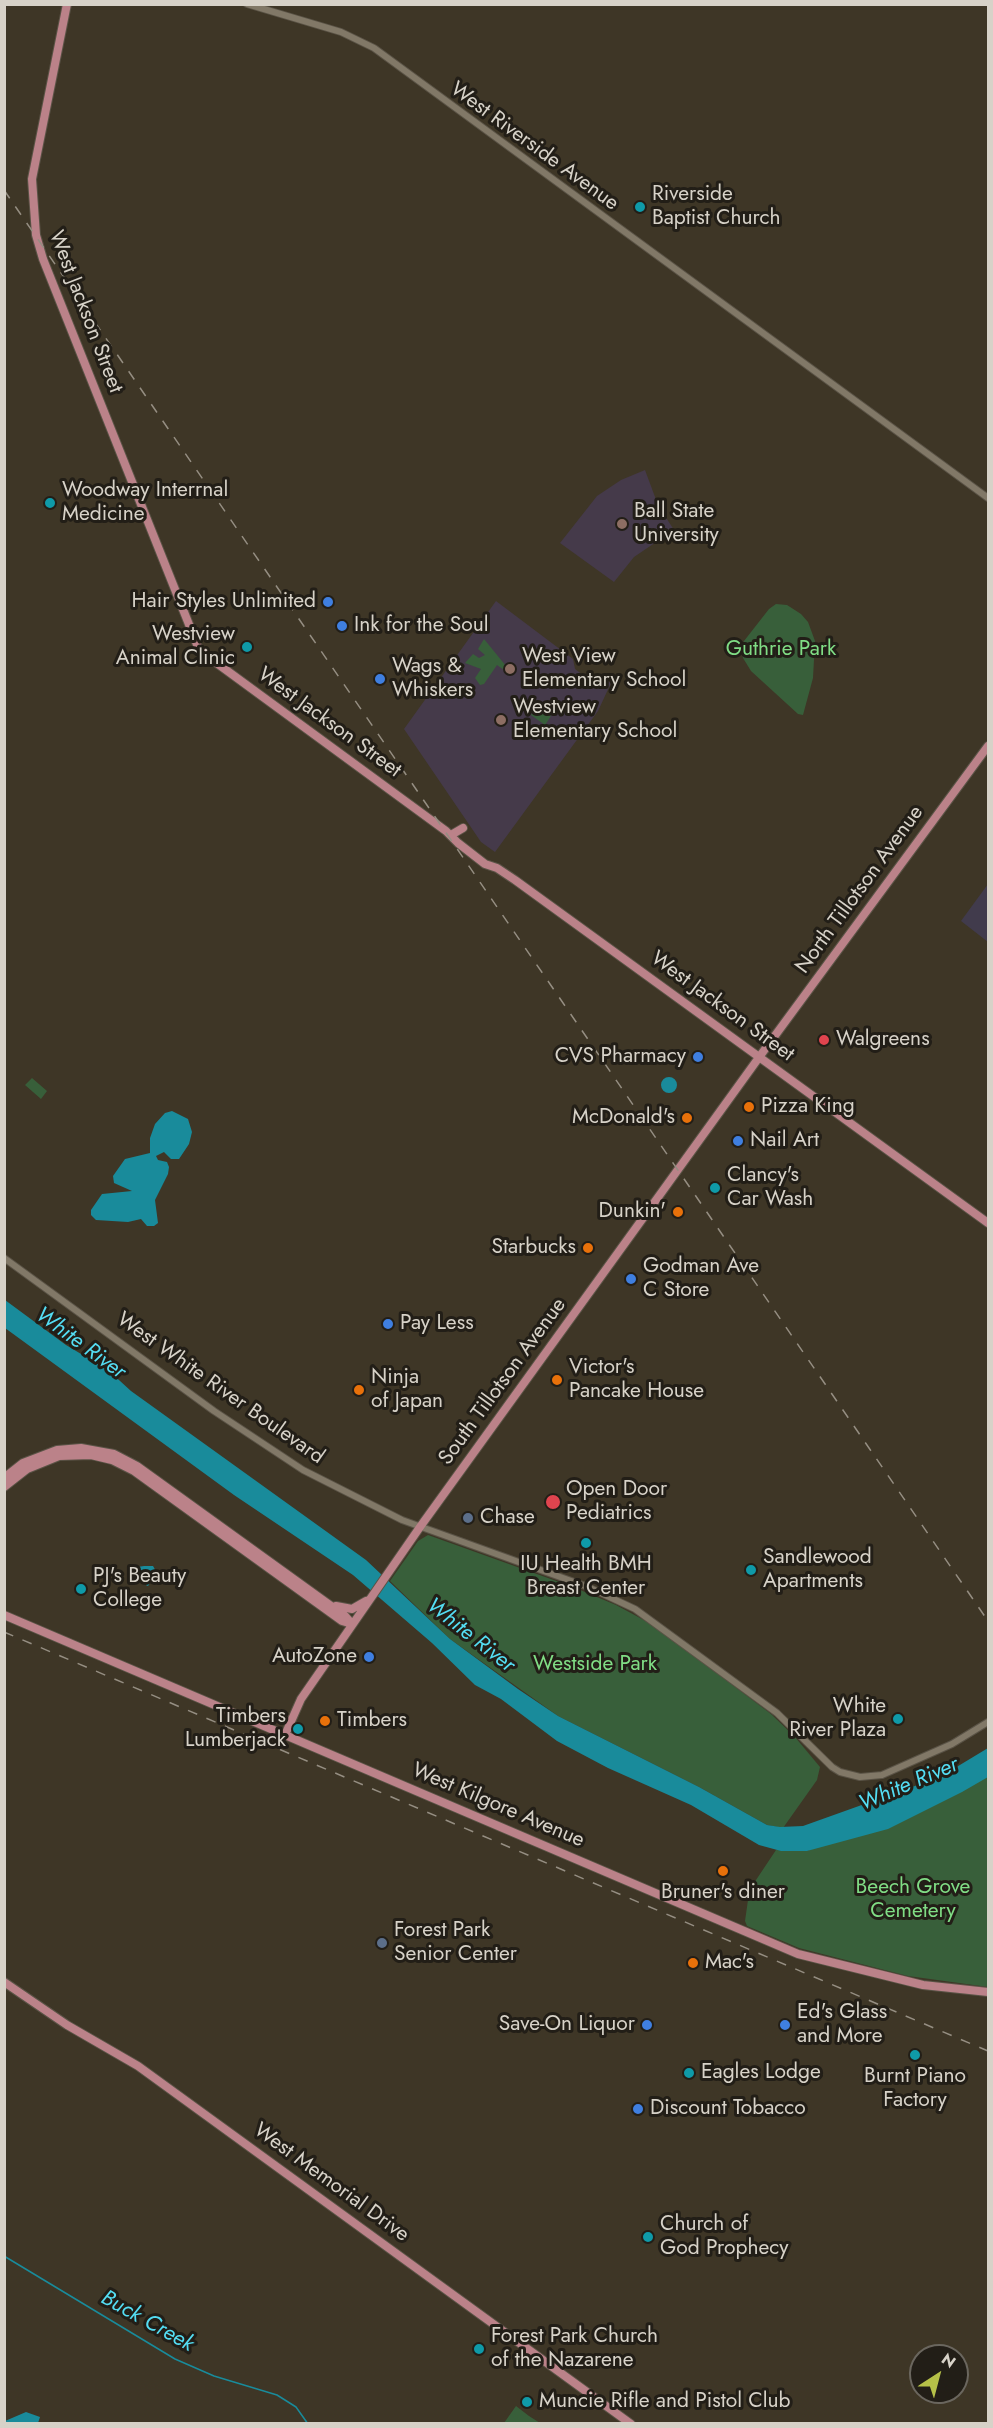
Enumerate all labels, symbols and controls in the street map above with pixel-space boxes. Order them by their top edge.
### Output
street label: West Riverside Avenue [445,77,623,217]
place label: Riverside Baptist Church [652,182,780,232]
marker: Riverside Baptist Church [633,200,647,214]
street label: West Jackson Street [43,227,127,397]
place label: Woodway Interrnal Medicine [62,478,228,528]
marker: Woodway Interrnal Medicine [43,496,57,510]
place label: Ball State University [634,499,719,549]
marker: Ball State University [615,517,629,531]
place label: Hair Styles Unlimited [132,589,316,615]
marker: Hair Styles Unlimited [321,595,335,609]
place label: Ink for the Soul [354,613,489,639]
marker: Ink for the Soul [335,619,349,633]
place label: Westview Animal Clinic [116,622,235,672]
park label: Guthrie Park [726,637,836,663]
marker: Westview Animal Clinic [240,640,254,654]
place label: West View Elementary School [522,644,686,694]
place label: Wags & Whiskers [392,654,473,704]
street label: West Jackson Street [252,662,406,784]
marker: West View Elementary School [503,662,517,676]
marker: Wags & Whiskers [373,672,387,686]
place label: Westview Elementary School [513,695,677,745]
marker: Westview Elementary School [494,713,508,727]
street label: North Tillotson Avenue [791,801,929,979]
street label: West Jackson Street [645,946,799,1068]
place label: Walgreens [836,1027,930,1053]
marker: Walgreens [817,1033,831,1047]
place label: CVS Pharmacy [555,1044,686,1070]
marker: CVS Pharmacy [691,1050,705,1064]
place label: Pizza King [761,1094,855,1120]
marker: Pizza King [742,1100,756,1114]
place label: McDonald's [572,1105,675,1131]
marker: McDonald's [680,1111,694,1125]
place label: Nail Art [750,1128,819,1154]
marker: Nail Art [731,1134,745,1148]
place label: Clancy's Car Wash [727,1163,813,1213]
marker: Clancy's Car Wash [708,1181,722,1195]
place label: Dunkin' [599,1199,666,1225]
marker: Dunkin' [671,1205,685,1219]
place label: Starbucks [491,1235,576,1261]
marker: Starbucks [581,1241,595,1255]
place label: Godman Ave C Store [643,1254,759,1304]
marker: Godman Ave C Store [624,1272,638,1286]
street label: South Tillotson Avenue [434,1294,572,1470]
water label: White River [30,1302,130,1386]
street label: West White River Boulevard [111,1308,329,1470]
place label: Pay Less [400,1311,474,1337]
marker: Pay Less [381,1317,395,1331]
place label: Victor's Pancake House [569,1355,704,1405]
place label: Ninja of Japan [371,1365,443,1415]
marker: Victor's Pancake House [550,1373,564,1387]
marker: Ninja of Japan [352,1383,366,1397]
place label: Open Door Pediatrics [566,1477,667,1527]
marker: Open Door Pediatrics [544,1493,562,1511]
place label: Chase [480,1505,535,1531]
marker: Chase [461,1511,475,1525]
marker: IU Health BMH Breast Center [579,1536,593,1550]
place label: Sandlewood Apartments [763,1545,872,1595]
place label: IU Health BMH Breast Center [520,1552,652,1602]
marker: Sandlewood Apartments [744,1563,758,1577]
place label: PJ's Beauty College [93,1564,186,1614]
marker: PJ's Beauty College [74,1582,88,1596]
water label: White River [420,1593,520,1679]
place label: AutoZone [272,1644,357,1670]
marker: AutoZone [362,1650,376,1664]
park label: Westside Park [533,1652,657,1678]
place label: White River Plaza [789,1694,886,1744]
place label: Timbers Lumberjack [185,1704,286,1754]
place label: Timbers [337,1708,407,1734]
marker: White River Plaza [891,1712,905,1726]
marker: Timbers [318,1714,332,1728]
marker: Timbers Lumberjack [291,1722,305,1736]
water label: White River [855,1752,963,1818]
street label: West Kilgore Avenue [408,1758,588,1854]
marker: Bruner's diner [716,1864,730,1878]
park label: Beech Grove Cemetery [856,1875,970,1925]
place label: Bruner's diner [661,1880,785,1906]
place label: Forest Park Senior Center [394,1918,517,1968]
marker: Forest Park Senior Center [375,1936,389,1950]
place label: Mac's [705,1950,754,1976]
marker: Mac's [686,1956,700,1970]
place label: Ed's Glass and More [797,2000,887,2050]
place label: Save-On Liquor [499,2012,635,2038]
marker: Save-On Liquor [640,2018,654,2032]
marker: Ed's Glass and More [778,2018,792,2032]
marker: Burnt Piano Factory [908,2048,922,2062]
place label: Eagles Lodge [701,2060,821,2086]
place label: Burnt Piano Factory [864,2064,966,2114]
marker: Eagles Lodge [682,2066,696,2080]
place label: Discount Tobacco [650,2096,806,2122]
marker: Discount Tobacco [631,2102,645,2116]
street label: West Memorial Drive [248,2118,414,2248]
place label: Church of God Prophecy [660,2212,789,2262]
marker: Church of God Prophecy [641,2230,655,2244]
water label: Buck Creek [96,2286,198,2358]
place label: Forest Park Church of the Nazarene [491,2324,658,2374]
marker: Forest Park Church of the Nazarene [472,2342,486,2356]
north arrow [909,2344,969,2404]
text: N [937,2348,961,2374]
place label: Muncie Rifle and Pistol Club [539,2389,791,2415]
marker: Muncie Rifle and Pistol Club [520,2395,534,2409]

